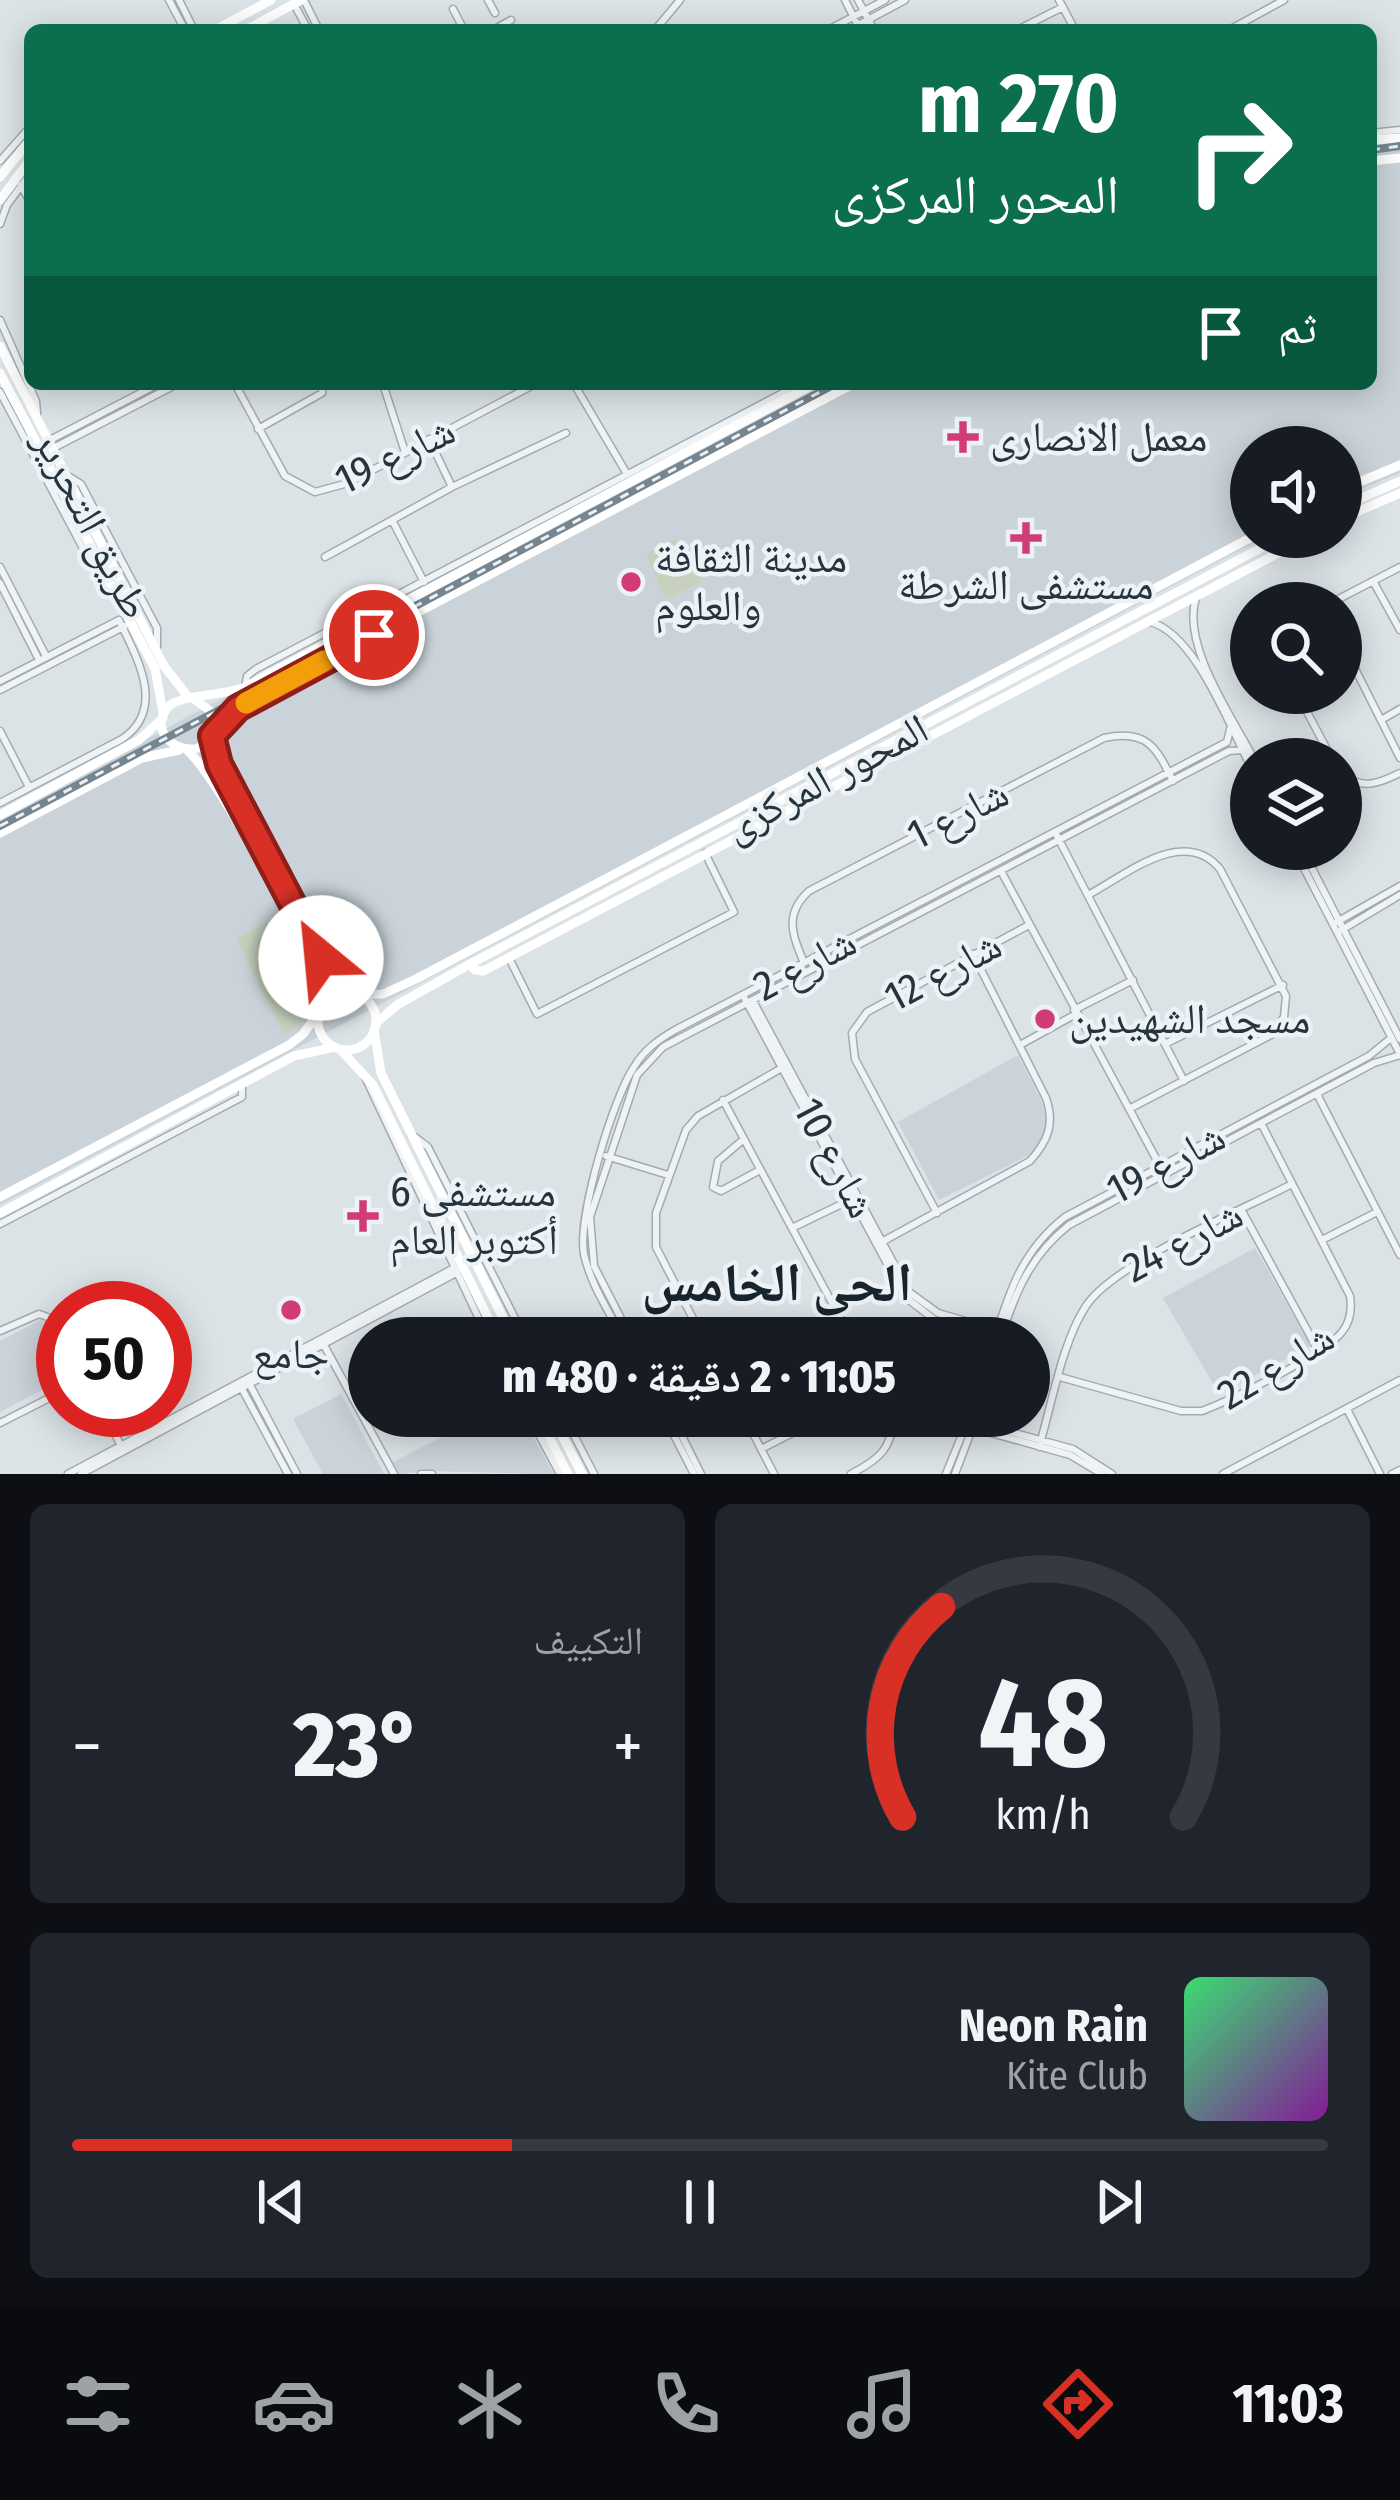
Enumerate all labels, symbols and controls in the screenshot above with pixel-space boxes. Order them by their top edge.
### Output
text: 270 m [918,53,1119,154]
icon: right [1161,72,1317,228]
text: المحور المركزى [832,163,1119,227]
icon: arrive [1188,300,1254,366]
text: ثم [1278,301,1317,355]
street label: شارع 19 [327,405,463,506]
place label: معمل الانصارى [990,412,1207,462]
street label: طريق التحرير [22,420,161,627]
marker: معمل الانصارى [947,421,979,453]
map controls [1230,426,1362,870]
button: sound [1230,426,1362,558]
marker: مستشفى الشرطة [1010,522,1042,554]
place label: مدينة الثقافة والعلوم [655,533,847,634]
place label: مستشفى الشرطة [898,560,1154,610]
marker: مدينة الثقافة والعلوم [618,569,644,595]
button: search [1230,582,1362,714]
pin [323,584,425,686]
icon: arrive [341,602,407,668]
street label: المحور المركزى [716,703,936,853]
button: layers [1230,738,1362,870]
street label: شارع 1 [899,768,1017,861]
position arrow [258,895,384,1021]
street label: شارع 2 [745,917,865,1012]
street label: شارع 12 [876,920,1010,1023]
place label: مسجد الشهيدين [1069,994,1311,1044]
marker: مسجد الشهيدين [1032,1006,1058,1032]
street label: شارع 10 [782,1090,887,1227]
street label: شارع 19 [1098,1111,1234,1216]
place label: مستشفى 6 أكتوبر العام [390,1167,558,1268]
street label: شارع 24 [1115,1189,1252,1294]
marker: مستشفى 6 أكتوبر العام [347,1200,379,1232]
district label: الحى الخامس [642,1251,912,1316]
speed limit sign: 50 [36,1281,192,1437]
marker: جامع [278,1297,304,1323]
street label: شارع 22 [1209,1312,1344,1421]
place label: جامع [253,1329,329,1380]
text: 11:05 · 2 دقيقة · 480 m [502,1350,896,1404]
text: التكييف [534,1618,643,1664]
text: 48 [977,1649,1108,1799]
text: 23° [294,1692,421,1800]
text: − [72,1707,102,1786]
text: + [613,1707,643,1786]
text: km/h [995,1788,1090,1839]
text: Neon Rain [959,1999,1148,2053]
text: Kite Club [1006,2053,1148,2099]
icon: previous [248,2169,314,2235]
icon: pause [667,2169,733,2235]
icon: next [1086,2169,1152,2235]
icon: filters [56,2362,140,2446]
icon: car [252,2362,336,2446]
icon: climate [448,2362,532,2446]
icon: phone [644,2362,728,2446]
icon: music [840,2362,924,2446]
icon: directions [1036,2362,1120,2446]
text: 11:03 [1232,2372,1344,2436]

